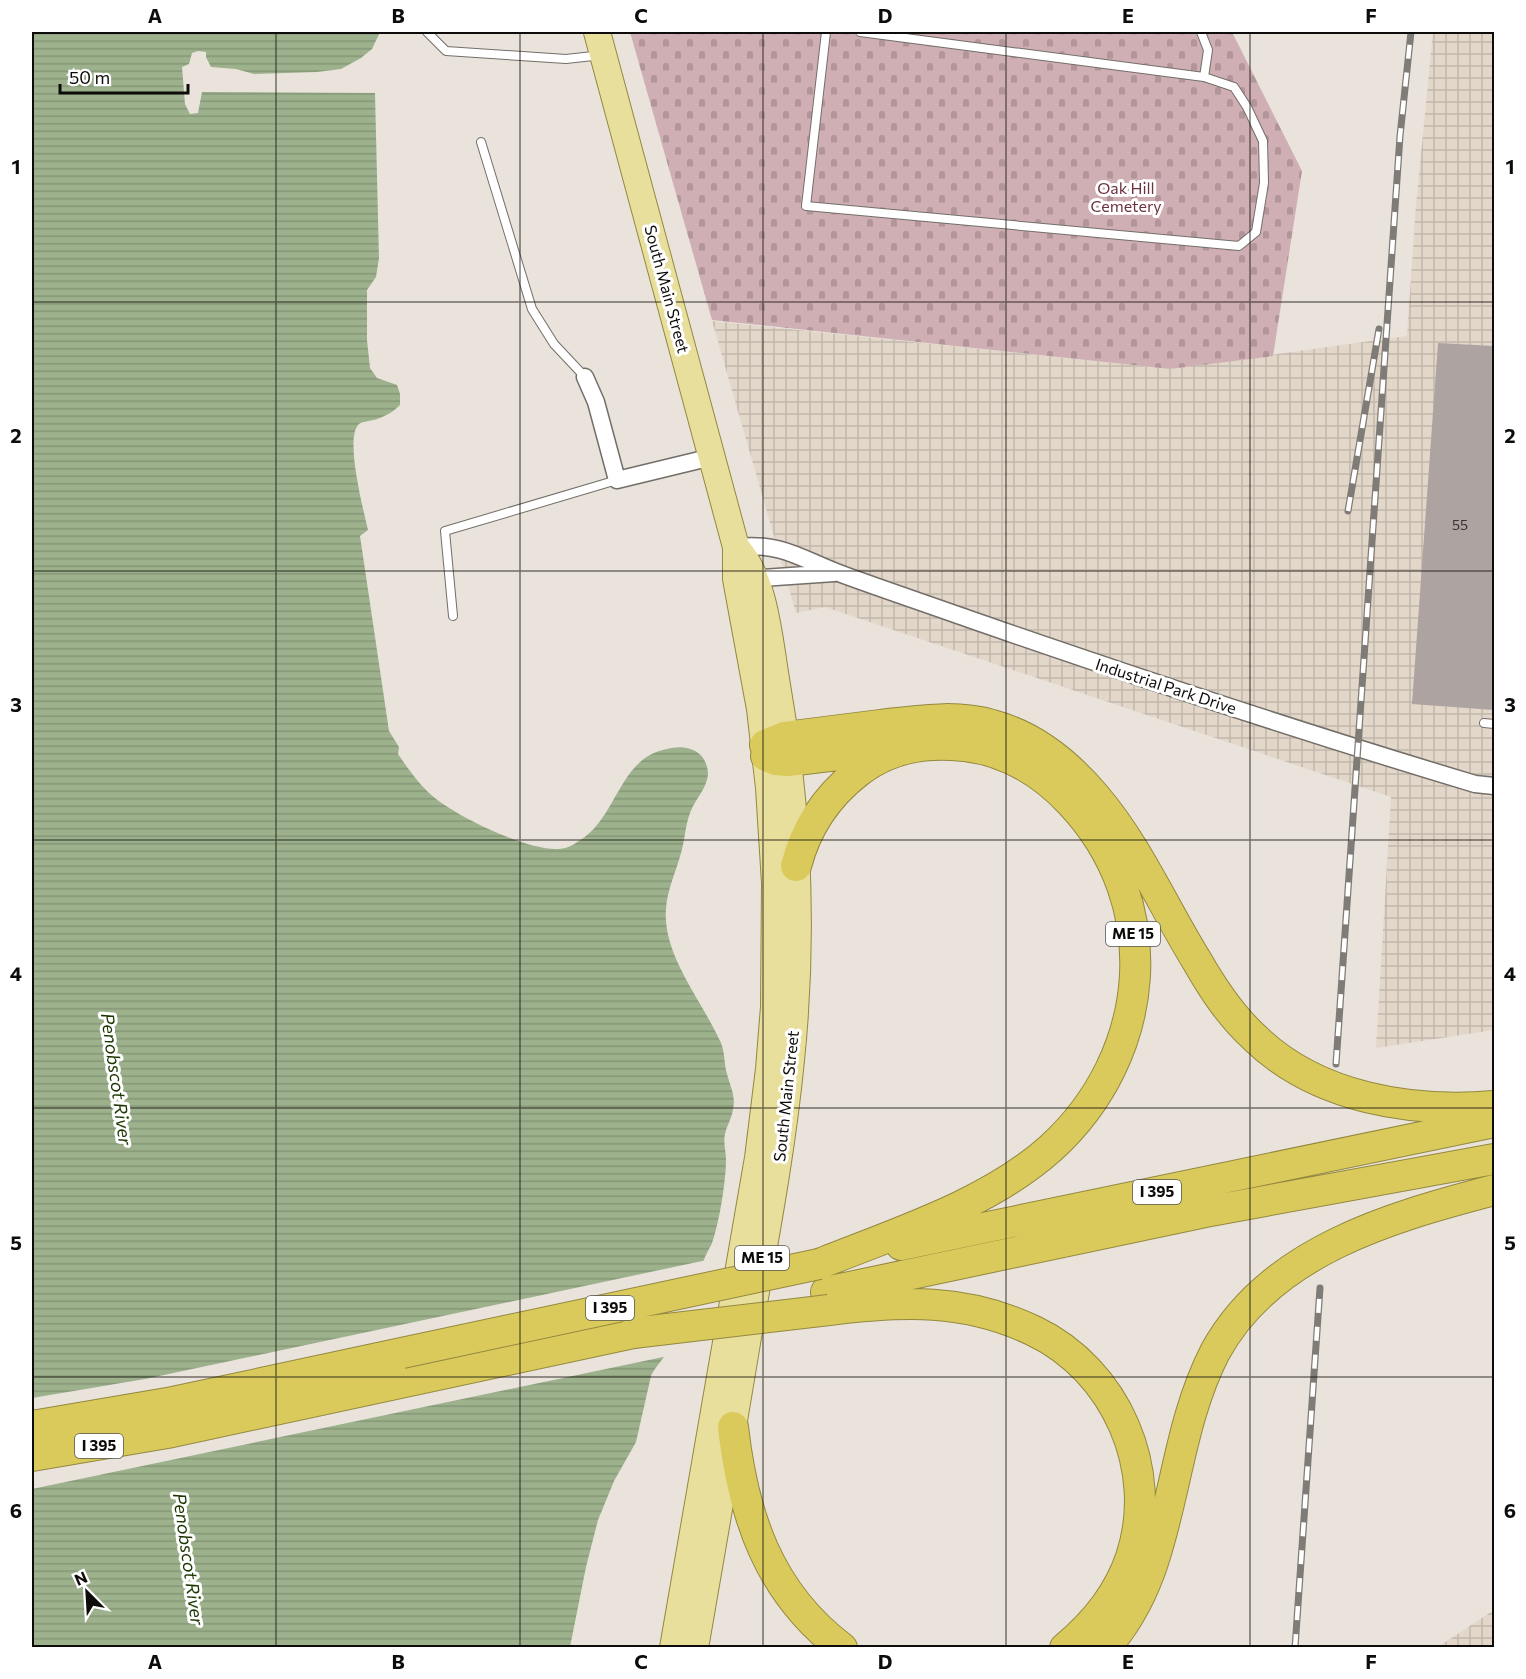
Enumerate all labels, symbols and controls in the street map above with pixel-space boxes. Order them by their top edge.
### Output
text: A [148,3,162,27]
text: B [391,3,405,27]
text: C [634,3,648,27]
text: D [878,3,892,27]
text: E [1122,3,1134,27]
text: F [1365,3,1377,27]
scale bar [60,57,188,95]
text: 50 m [69,66,110,88]
text: 1 [11,154,21,178]
text: 1 [1505,154,1515,178]
park label: Oak Hill Cemetery [1090,178,1162,215]
street label: South Main Street [641,223,694,355]
text: 2 [10,423,22,447]
text: 2 [1504,423,1516,447]
house number: 55 [1452,516,1468,533]
street label: Industrial Park Drive [1093,654,1239,717]
text: 3 [10,692,22,716]
text: 3 [1504,692,1516,716]
road number: ME 15 [1106,922,1160,946]
text: 4 [10,961,22,985]
text: 4 [1504,961,1516,985]
water label: Penobscot River [97,1012,137,1147]
street label: South Main Street [769,1029,802,1162]
road number: I 395 [1133,1180,1181,1204]
text: 5 [10,1230,22,1254]
text: 5 [1504,1230,1516,1254]
road number: ME 15 [735,1246,789,1270]
road number: I 395 [586,1296,634,1320]
road number: I 395 [75,1434,123,1458]
water label: Penobscot River [169,1492,209,1627]
text: 6 [10,1498,22,1522]
text: 6 [1504,1498,1516,1522]
north arrow [57,1562,117,1622]
text: N [71,1567,90,1589]
text: A [148,1649,162,1673]
text: B [391,1649,405,1673]
text: C [634,1649,648,1673]
text: D [878,1649,892,1673]
text: E [1122,1649,1134,1673]
text: F [1365,1649,1377,1673]

